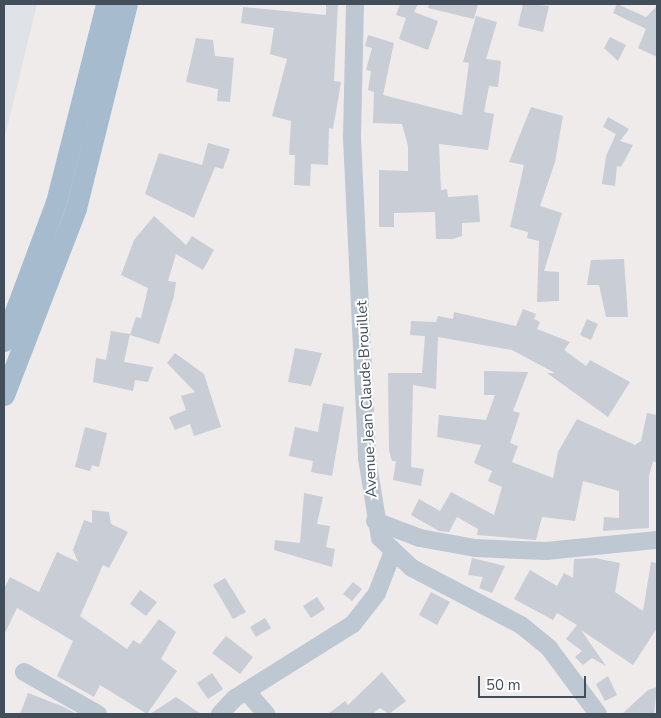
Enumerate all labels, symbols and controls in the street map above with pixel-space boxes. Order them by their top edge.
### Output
street label: Avenue Jean Claude Brouillet [353,300,381,498]
scale bar [481,666,588,698]
text: 50 m [486,675,521,695]

